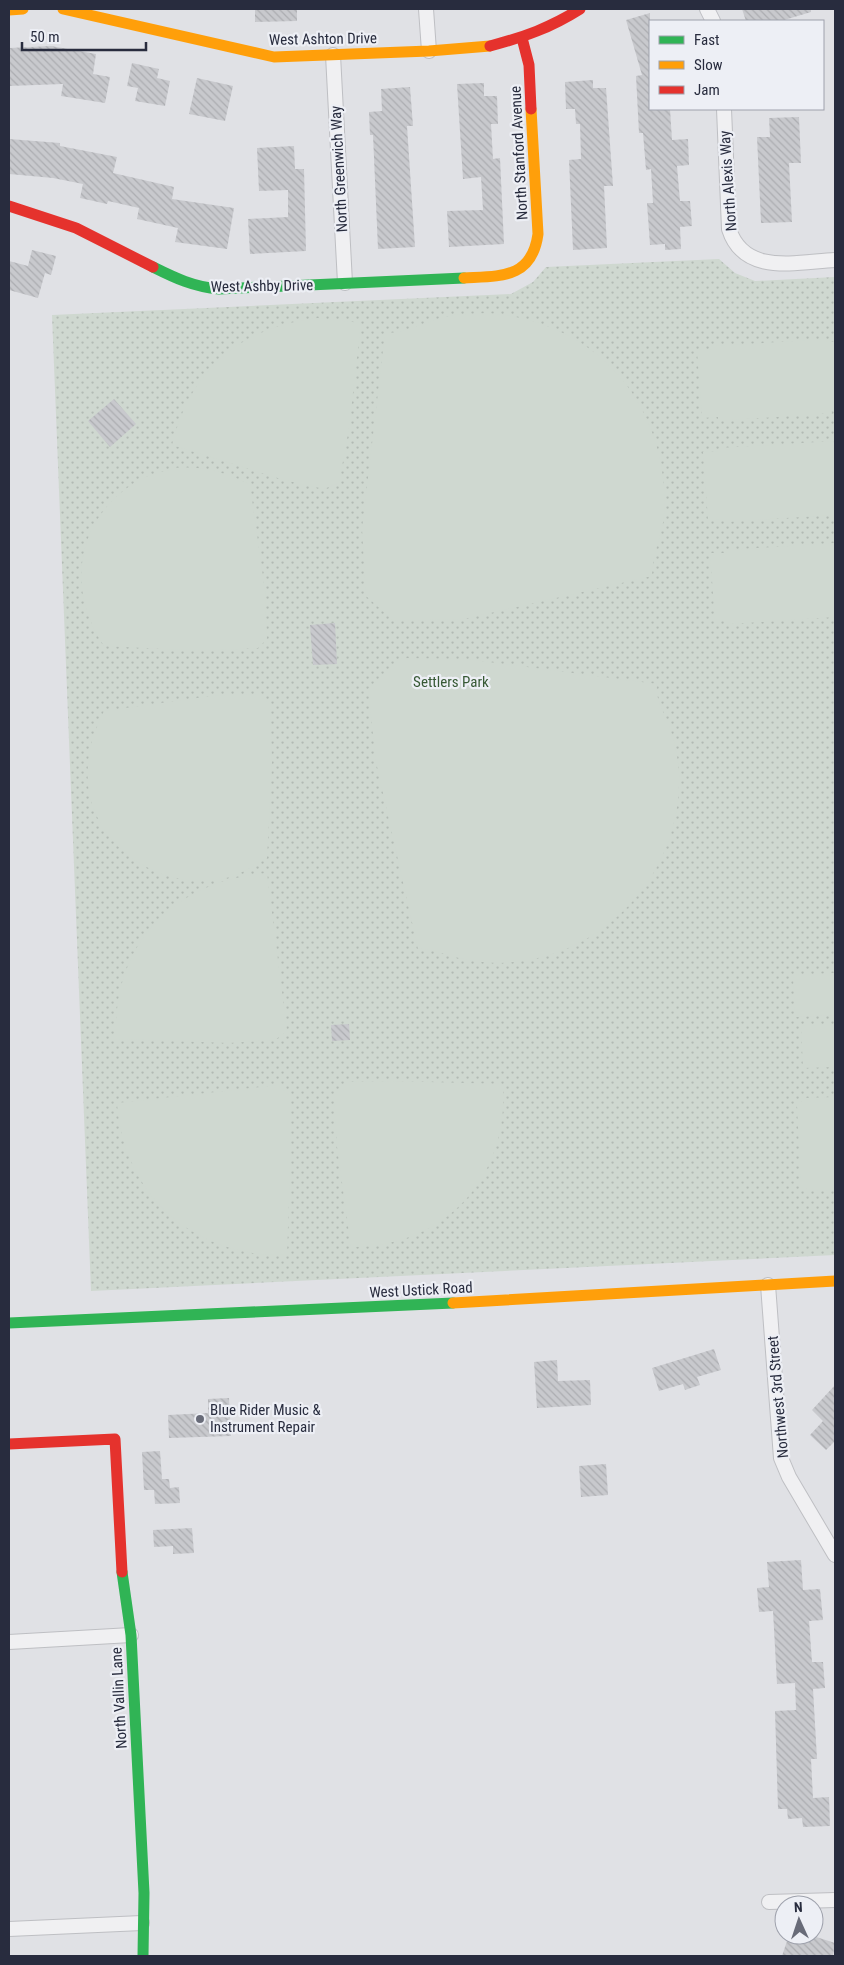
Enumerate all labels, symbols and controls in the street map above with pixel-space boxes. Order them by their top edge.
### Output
scale bar [22,20,146,52]
legend [649,20,824,110]
text: 50 m [30,28,60,46]
street label: West Ashton Drive [269,29,377,49]
text: Fast [694,31,719,49]
text: Slow [694,56,723,74]
text: Jam [694,81,720,99]
street label: North Stanford Avenue [506,85,532,221]
street label: North Greenwich Way [327,105,351,233]
street label: North Alexis Way [716,130,740,232]
street label: West Ashby Drive [211,276,313,296]
park label: Settlers Park [413,673,489,691]
street label: West Ustick Road [369,1278,473,1302]
street label: Northwest 3rd Street [764,1335,792,1459]
place label: Blue Rider Music & Instrument Repair [210,1401,321,1436]
marker: Blue Rider Music & Instrument Repair [194,1413,206,1425]
street label: North Vallin Lane [107,1647,131,1749]
north arrow [774,1895,824,1945]
text: N [794,1899,803,1915]

